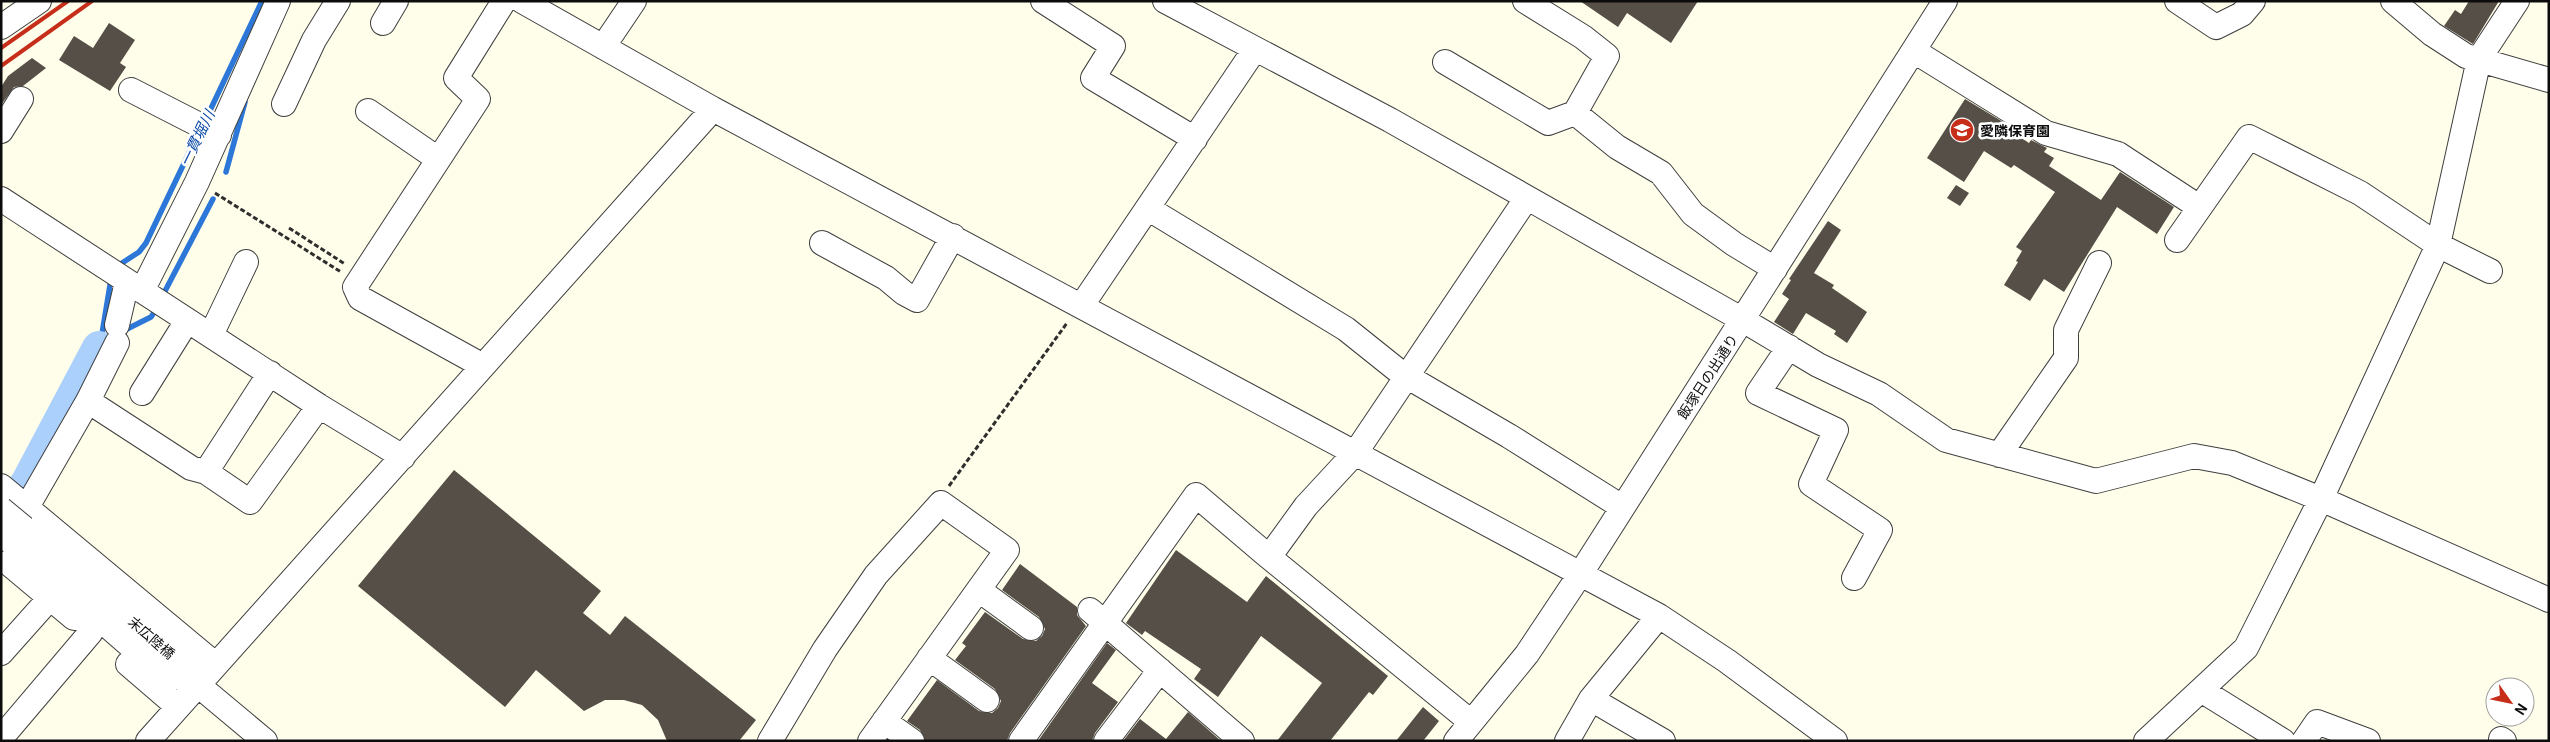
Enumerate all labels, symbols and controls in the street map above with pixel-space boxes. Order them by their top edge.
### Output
water label: 一貫堀川 [173,105,219,170]
school or university icon: 愛隣保育園 [1949,117,1975,143]
place label: 愛隣保育園 [1980,120,2050,140]
street label: 飯塚日の出通り [1672,329,1742,423]
street label: 末広陸橋 [124,611,180,663]
north arrow [2485,677,2535,727]
text: N [2510,700,2533,719]

